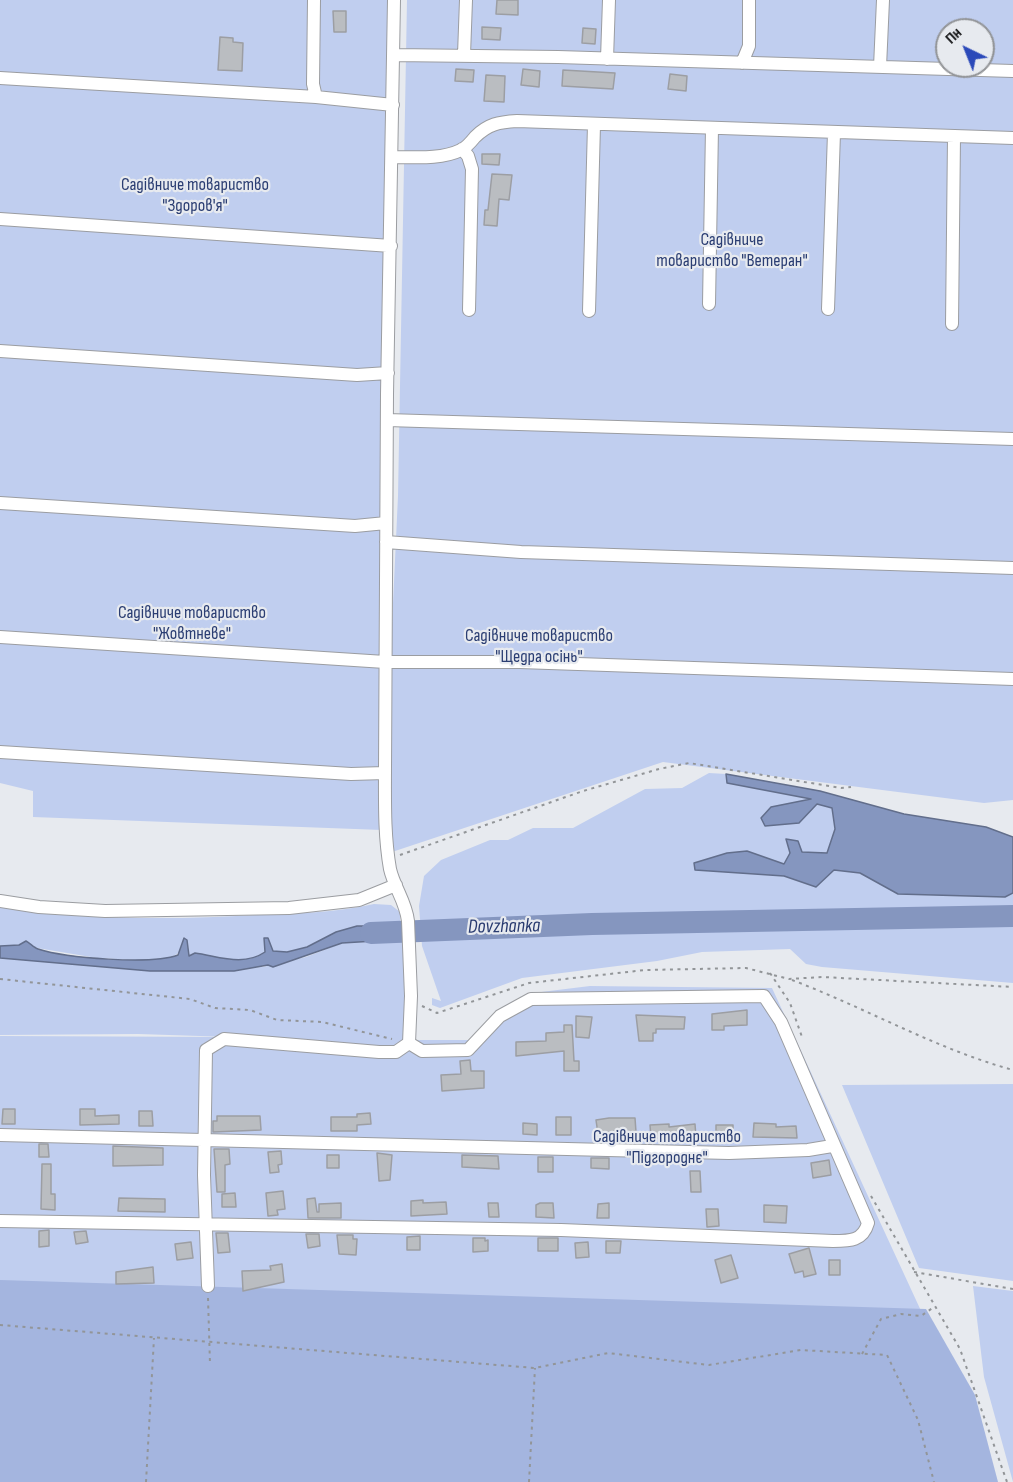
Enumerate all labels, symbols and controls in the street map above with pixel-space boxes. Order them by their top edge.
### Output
north arrow [935,18,995,78]
text: Пн [942,24,966,48]
park label: Садівниче товариство "Здоров'я" [121,174,269,216]
park label: Садівниче товариство "Ветеран" [656,229,808,272]
park label: Садівниче товариство "Жовтневе" [118,602,266,644]
park label: Садівниче товариство "Щедра осінь" [465,625,613,668]
water label: Dovzhanka [468,914,540,940]
park label: Садівниче товариство "Підгороднє" [593,1126,741,1168]

